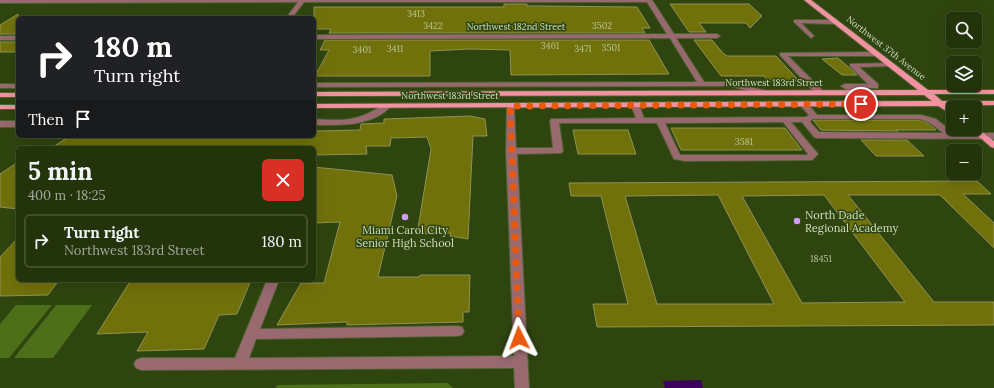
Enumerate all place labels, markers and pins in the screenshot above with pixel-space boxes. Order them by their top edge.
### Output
pin [844,87,878,121]
place label: North Dade Regional Academy [805,208,899,235]
marker: Miami Carol City Senior High School [400,212,410,222]
marker: North Dade Regional Academy [792,216,802,226]
place label: Miami Carol City Senior High School [356,223,454,250]

